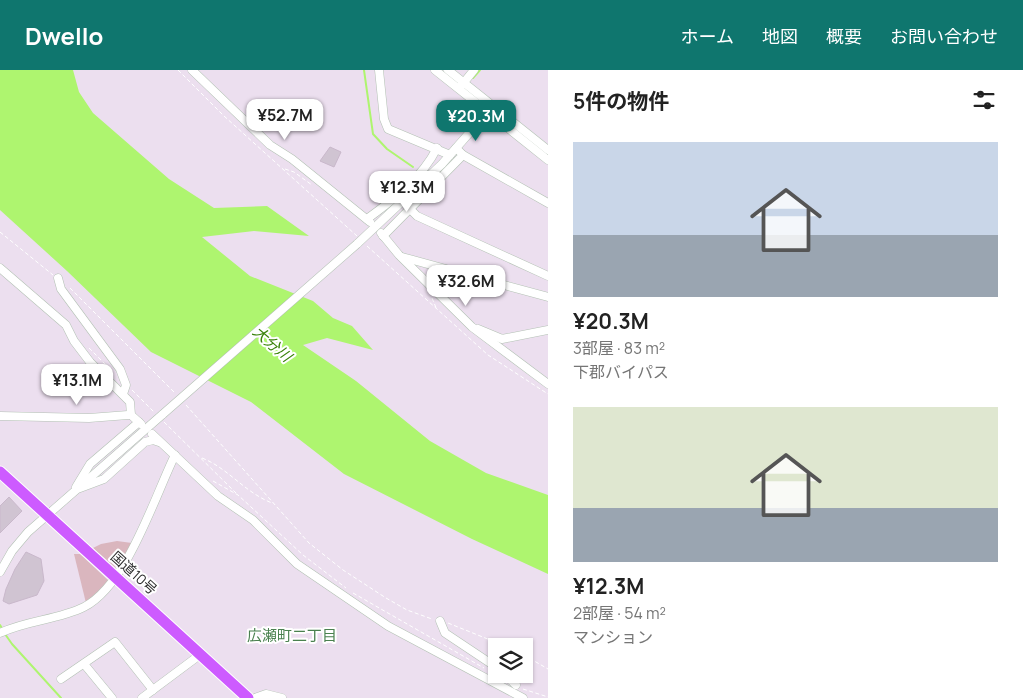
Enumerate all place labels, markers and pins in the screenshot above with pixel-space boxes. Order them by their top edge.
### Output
pin: ¥52.7M [244,98,326,141]
pin: ¥20.3M [435,100,517,142]
pin: ¥12.3M [366,170,448,213]
pin: ¥32.6M [425,264,507,307]
pin: ¥13.1M [36,364,118,406]

